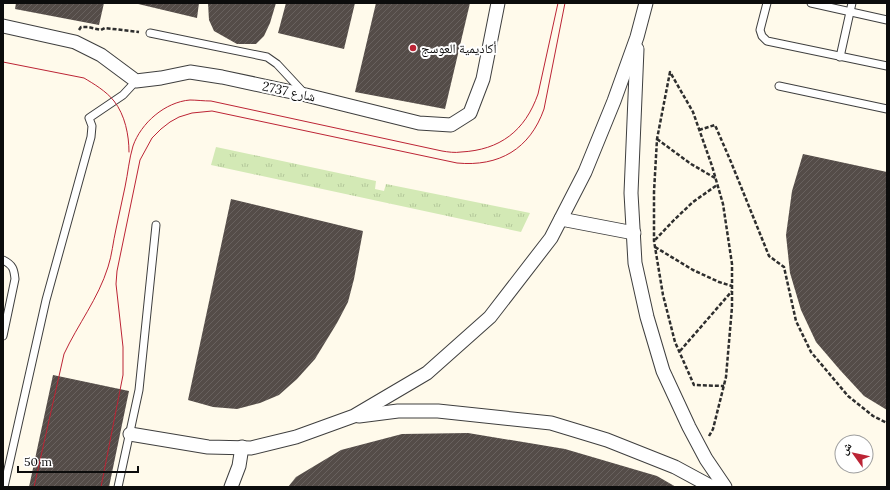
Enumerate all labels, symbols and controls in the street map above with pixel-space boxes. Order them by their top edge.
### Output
place label: أكاديمية العوسج [421,40,497,58]
marker: أكاديمية العوسج [408,43,418,53]
street label: شارع 2737 [260,78,317,106]
north arrow [834,434,874,474]
text: ش [837,440,856,458]
scale bar [18,448,138,474]
text: 50 m [24,454,52,469]

